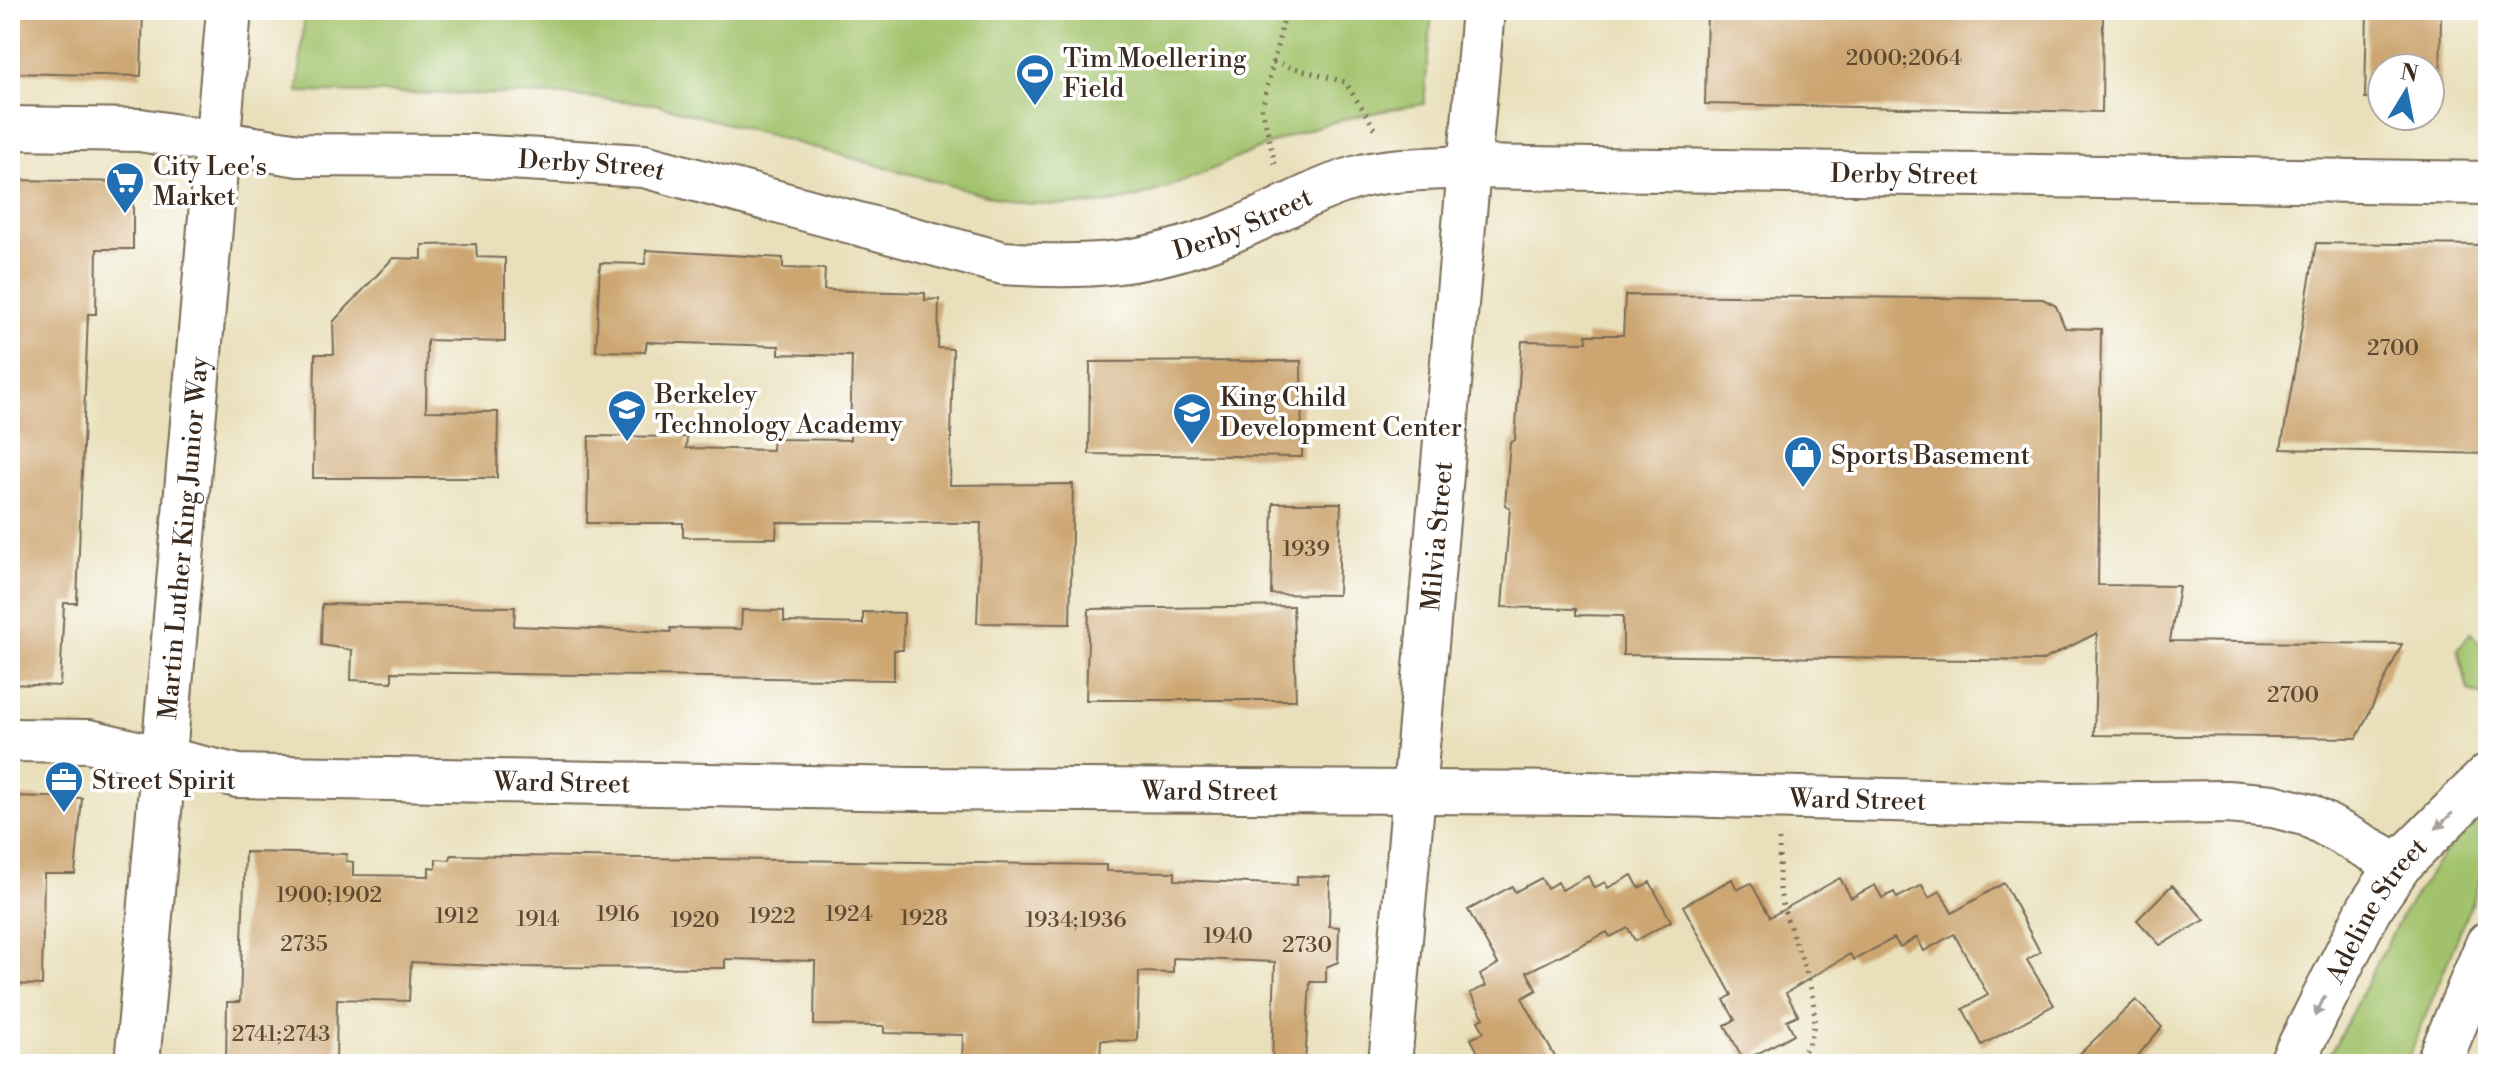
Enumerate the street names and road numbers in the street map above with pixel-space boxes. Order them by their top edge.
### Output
street label: Derby Street [517,144,669,188]
street label: Derby Street [1830,158,1978,192]
street label: Derby Street [1169,181,1317,268]
street label: Martin Luther King Junior Way [152,355,216,721]
street label: Milvia Street [1415,460,1460,612]
street label: Ward Street [492,766,631,801]
street label: Ward Street [1140,775,1278,808]
street label: Ward Street [1788,783,1927,818]
street label: Adeline Street [2319,831,2434,990]

